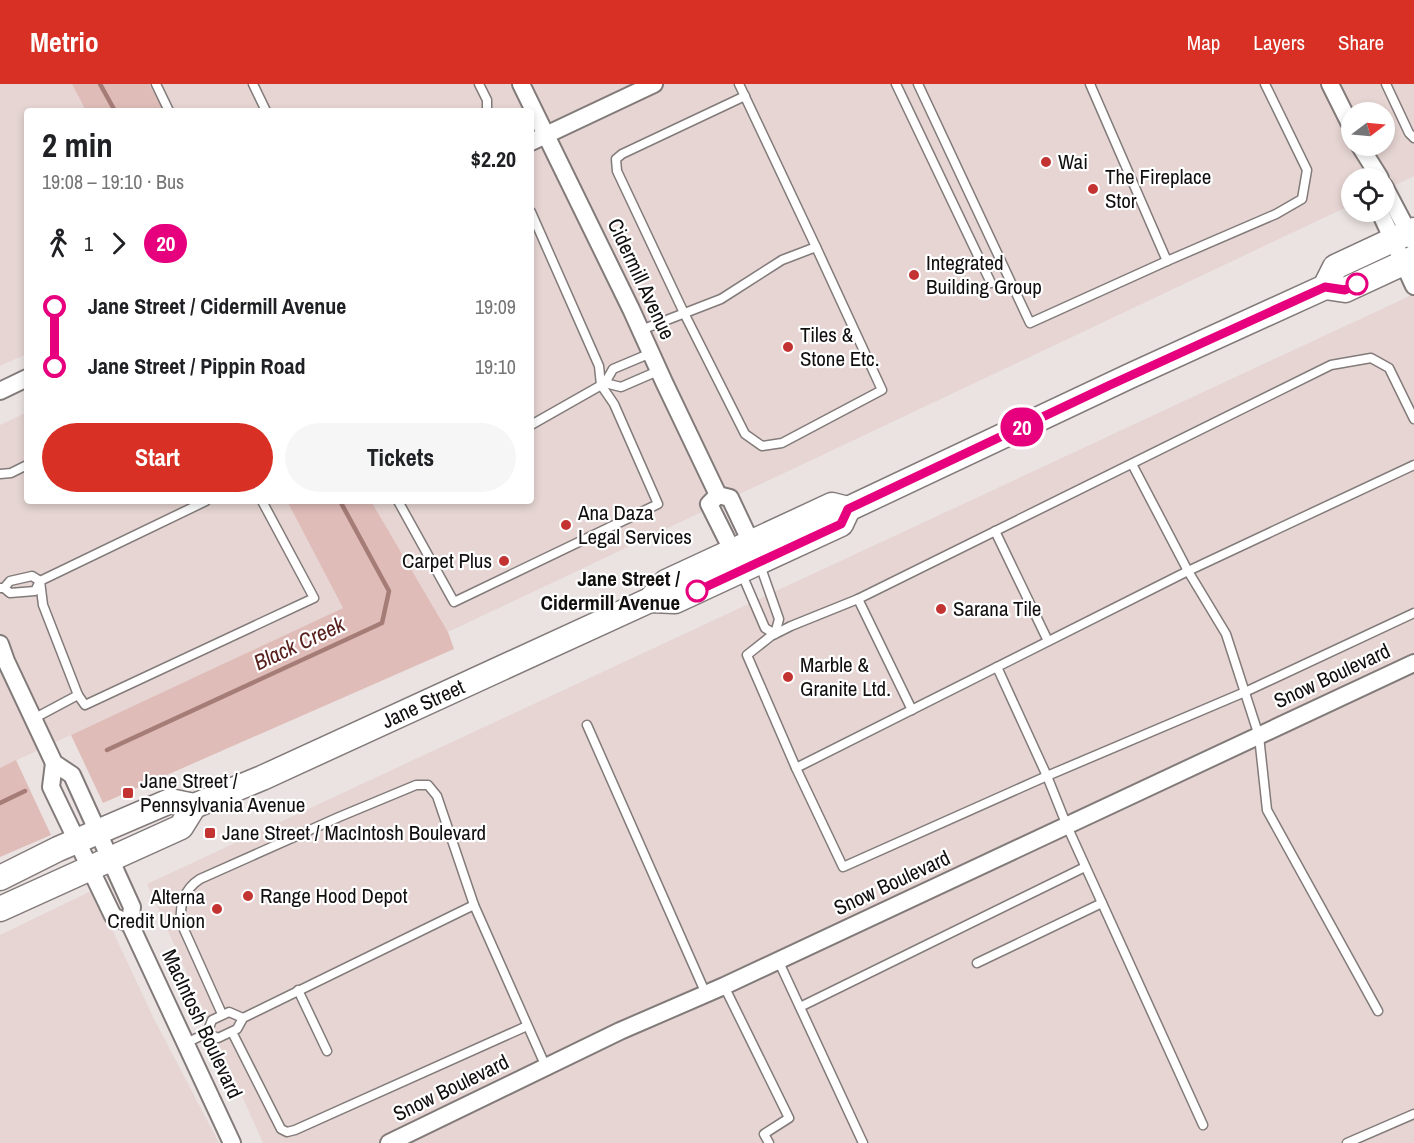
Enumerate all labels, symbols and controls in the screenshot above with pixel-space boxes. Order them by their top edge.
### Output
text: Metrio [30,23,99,61]
text: Map [1187,28,1220,57]
text: Layers [1253,28,1305,57]
text: Share [1338,28,1384,57]
north arrow [1341,102,1395,156]
map controls [1341,102,1395,222]
text: 2 min [42,123,113,167]
text: $2.20 [471,144,516,174]
place label: Wai [1058,147,1088,176]
marker: Wai [1039,155,1053,169]
place label: The Fireplace Stor [1105,162,1211,215]
text: 19:08 – 19:10 · Bus [42,168,184,195]
button: locate [1341,168,1395,222]
marker: The Fireplace Stor [1086,182,1100,196]
street label: Cidermill Avenue [601,213,682,344]
icon: walk [42,227,75,260]
icon: forward [102,227,135,260]
text: 20 [156,229,175,258]
text: 1 [84,230,93,257]
place label: Integrated Building Group [926,248,1042,301]
marker: Integrated Building Group [907,268,921,282]
unlabelled marker [1346,273,1368,295]
text: Jane Street / Cidermill Avenue [88,291,346,321]
text: 19:09 [475,293,516,320]
place label: Tiles & Stone Etc. [800,320,879,373]
marker: Tiles & Stone Etc. [781,340,795,354]
text: Jane Street / Pippin Road [88,351,306,381]
text: 19:10 [475,353,516,380]
line badge: 20 [995,408,1049,446]
text: 20 [1012,413,1032,442]
button: Start [42,423,273,492]
button: Tickets [285,423,516,492]
place label: Ana Daza Legal Services [577,498,692,551]
marker: Ana Daza Legal Services [559,518,573,532]
place label: Carpet Plus [402,546,492,575]
marker: Carpet Plus [497,554,511,568]
place label: Jane Street / Cidermill Avenue [541,564,680,617]
marker: Jane Street / Cidermill Avenue [686,580,708,602]
place label: Sarana Tile [953,594,1041,623]
marker: Sarana Tile [934,602,948,616]
water label: Black Creek [249,608,350,677]
street label: Snow Boulevard [1269,636,1395,715]
place label: Marble & Granite Ltd. [800,650,891,703]
marker: Marble & Granite Ltd. [781,670,795,684]
street label: Jane Street [377,672,469,735]
place label: Jane Street / Pennsylvania Avenue [140,766,305,819]
marker: Jane Street / Pennsylvania Avenue [121,786,135,800]
place label: Jane Street / MacIntosh Boulevard [222,818,486,847]
marker: Jane Street / MacIntosh Boulevard [203,826,217,840]
street label: Snow Boulevard [829,843,955,922]
place label: Range Hood Depot [260,881,408,910]
place label: Alterna Credit Union [107,882,205,935]
marker: Range Hood Depot [241,889,255,903]
marker: Alterna Credit Union [210,902,224,916]
street label: MacIntosh Boulevard [155,944,250,1103]
street label: Snow Boulevard [388,1047,513,1128]

